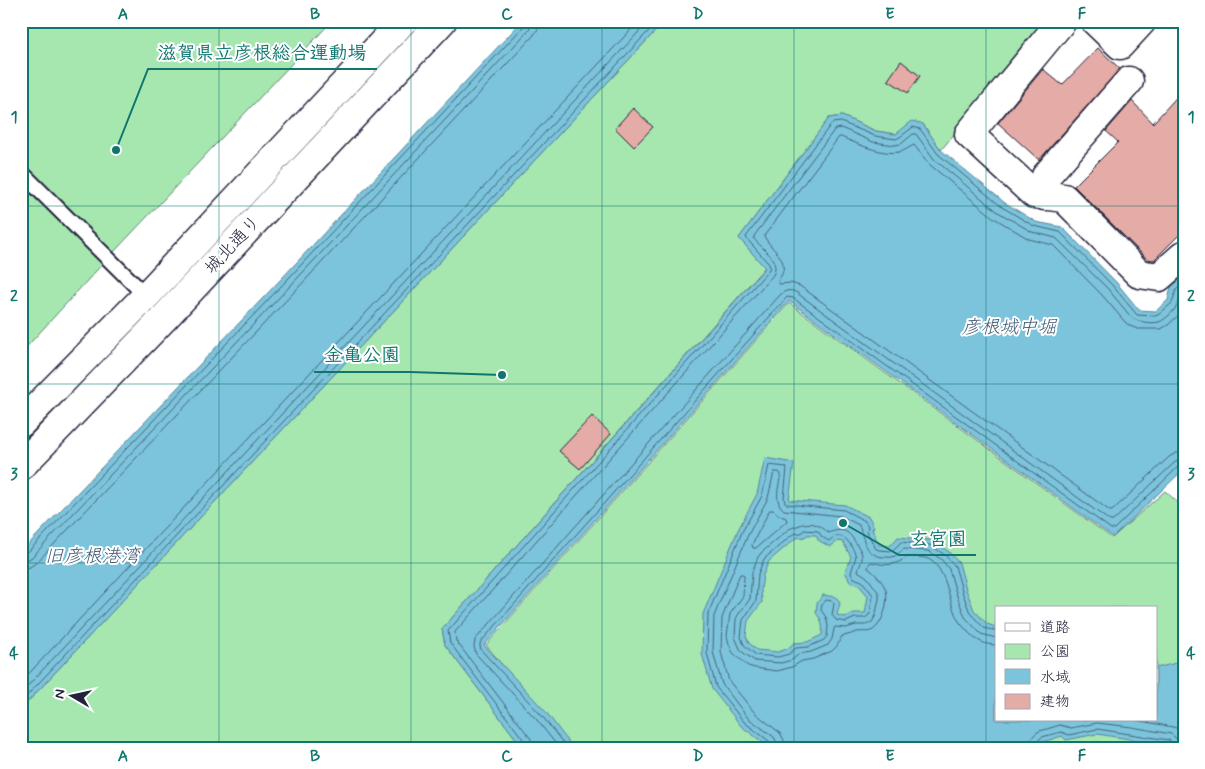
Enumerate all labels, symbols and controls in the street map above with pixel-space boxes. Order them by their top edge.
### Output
text: A [118,4,128,25]
text: B [310,4,320,25]
text: C [501,4,513,25]
text: D [692,4,704,25]
text: E [885,4,895,25]
text: F [1078,4,1087,25]
callout: 滋賀県立彦根総合運動場 [148,35,377,69]
text: 滋賀県立彦根総合運動場 [157,41,367,66]
text: 1 [10,107,18,128]
text: 1 [1187,107,1195,128]
street label: 城北通り [200,210,266,280]
text: 2 [10,286,18,307]
text: 2 [1187,286,1195,307]
water label: 彦根城中堀 [961,315,1057,340]
callout: 金亀公園 [314,338,410,372]
text: 金亀公園 [324,343,400,368]
text: 3 [10,464,18,485]
text: 3 [1187,464,1195,485]
callout: 玄宮園 [899,521,976,555]
text: 玄宮園 [909,527,967,552]
water label: 旧彦根港湾 [44,544,141,569]
legend [995,606,1158,722]
text: 道路 [1040,618,1070,638]
text: 公園 [1040,642,1070,662]
text: 4 [9,643,19,664]
text: 4 [1186,643,1196,664]
text: 水域 [1040,668,1070,688]
north arrow [48,672,98,722]
text: N [51,688,70,700]
text: 建物 [1040,692,1070,712]
text: A [118,746,128,767]
text: B [310,746,320,767]
text: C [501,746,513,767]
text: D [692,746,704,767]
text: E [885,746,895,767]
text: F [1078,746,1087,767]

